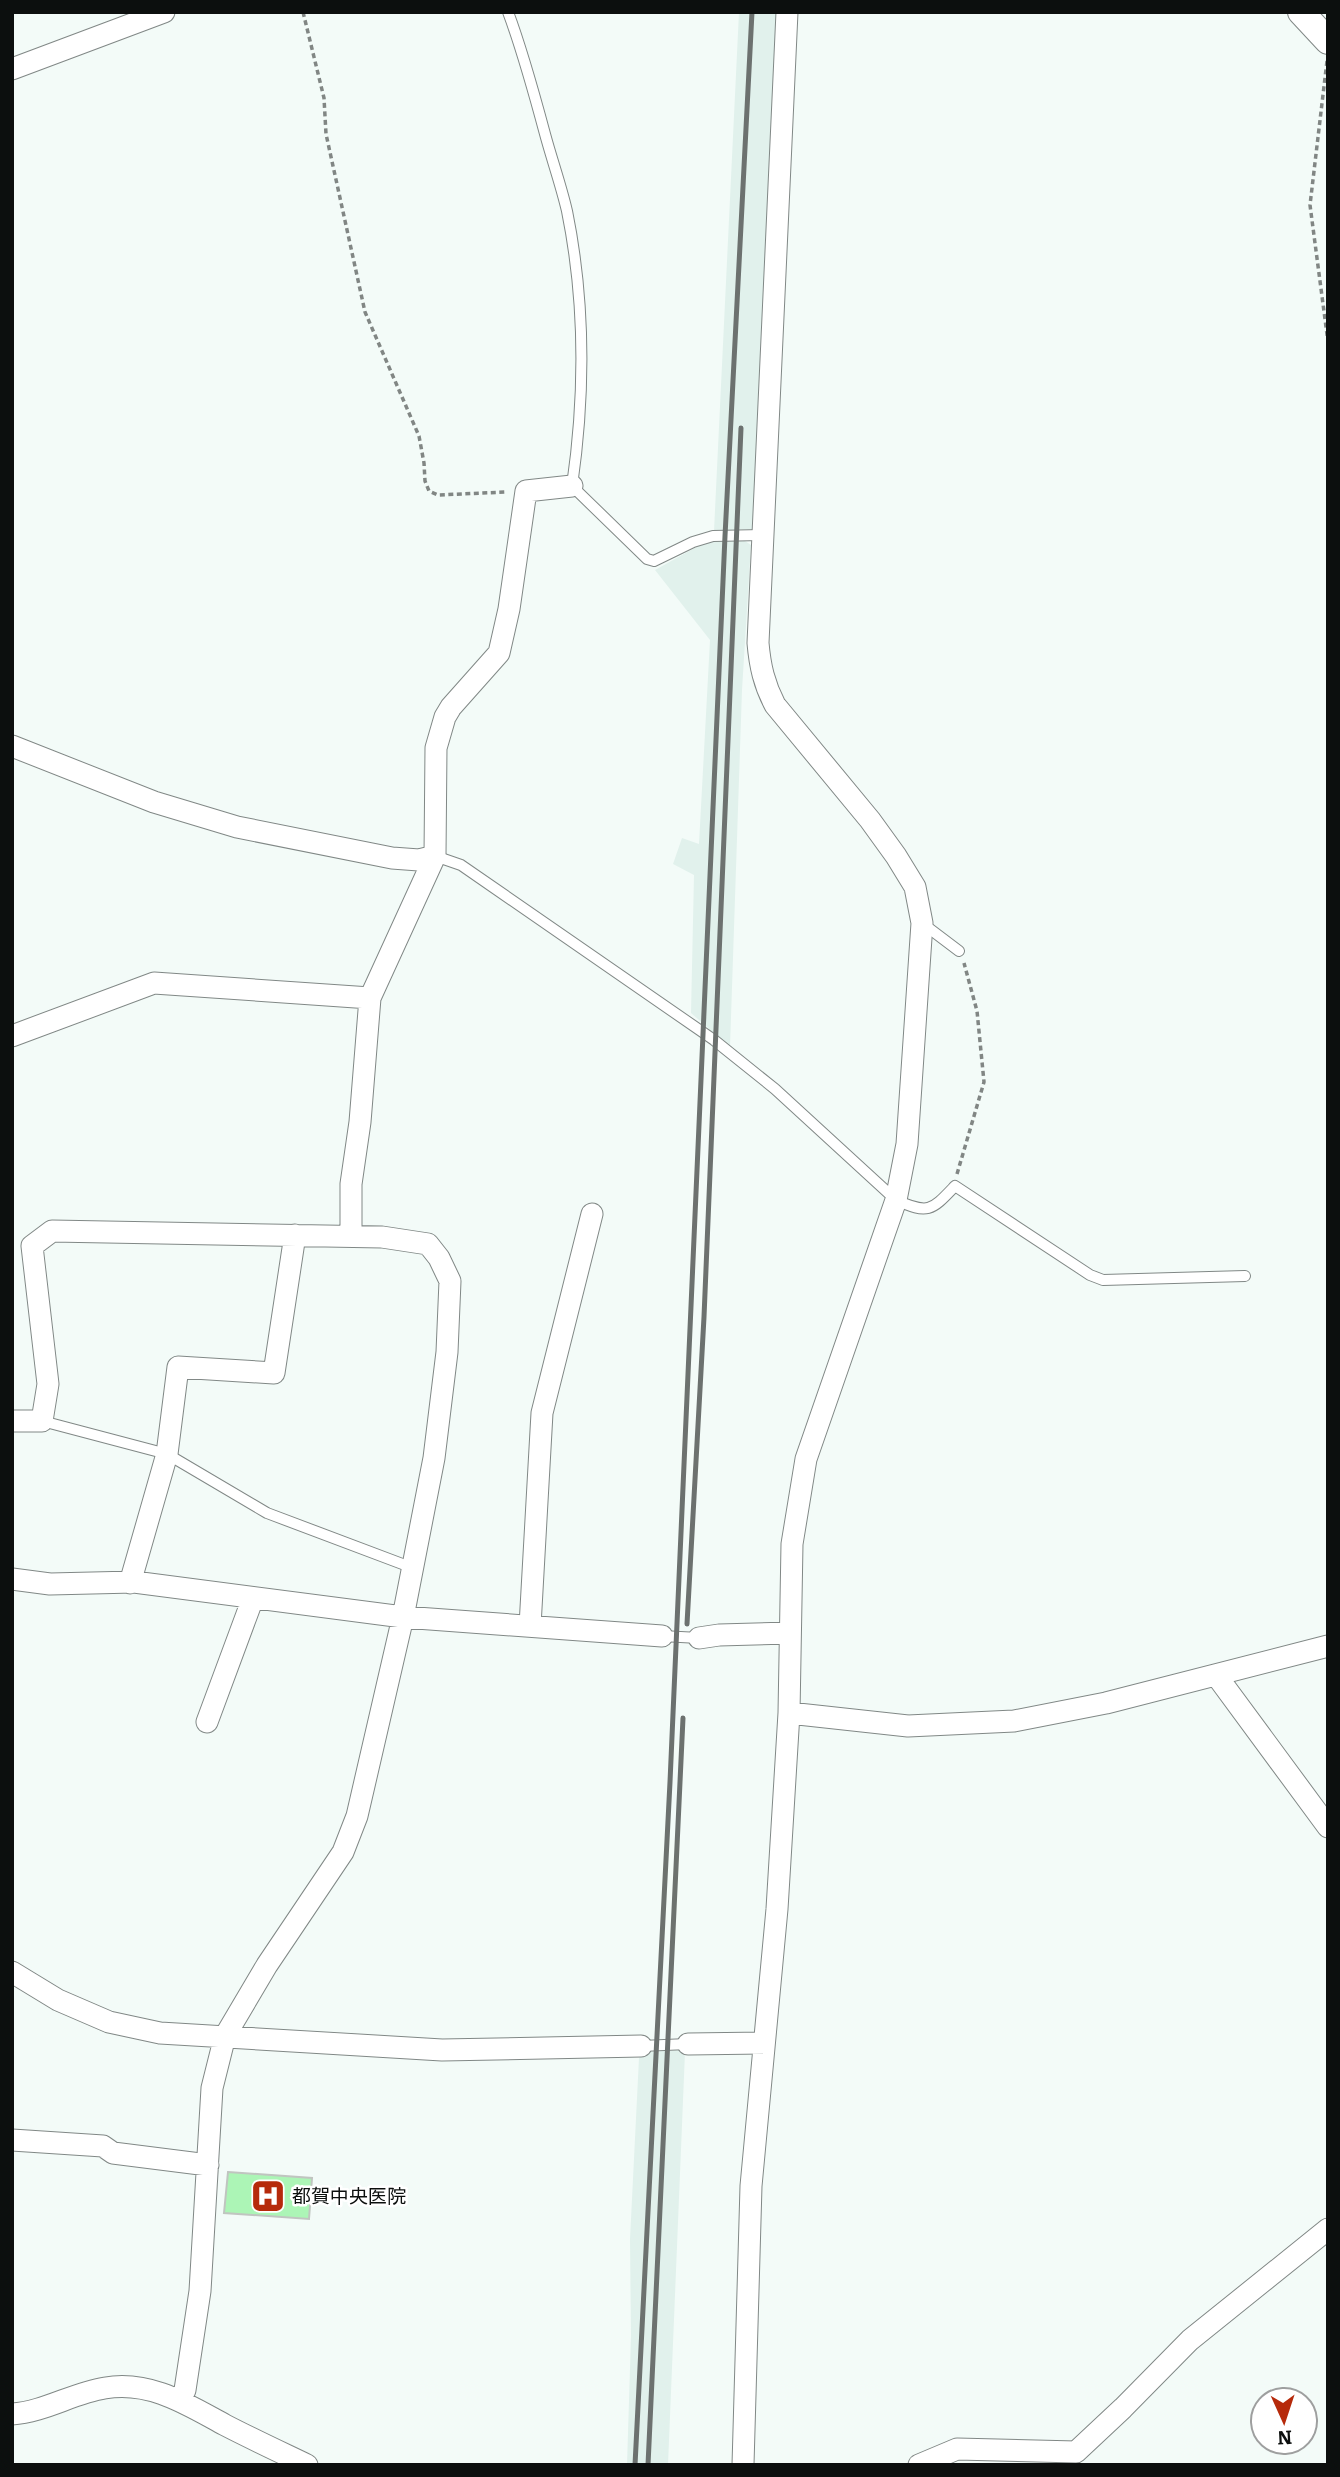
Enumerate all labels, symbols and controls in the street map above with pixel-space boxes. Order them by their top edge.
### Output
hospital icon: 都賀中央医院 [249,2177,287,2215]
place label: 都賀中央医院 [292,2185,406,2208]
north arrow [1249,2386,1319,2456]
text: N [1277,2426,1293,2449]

